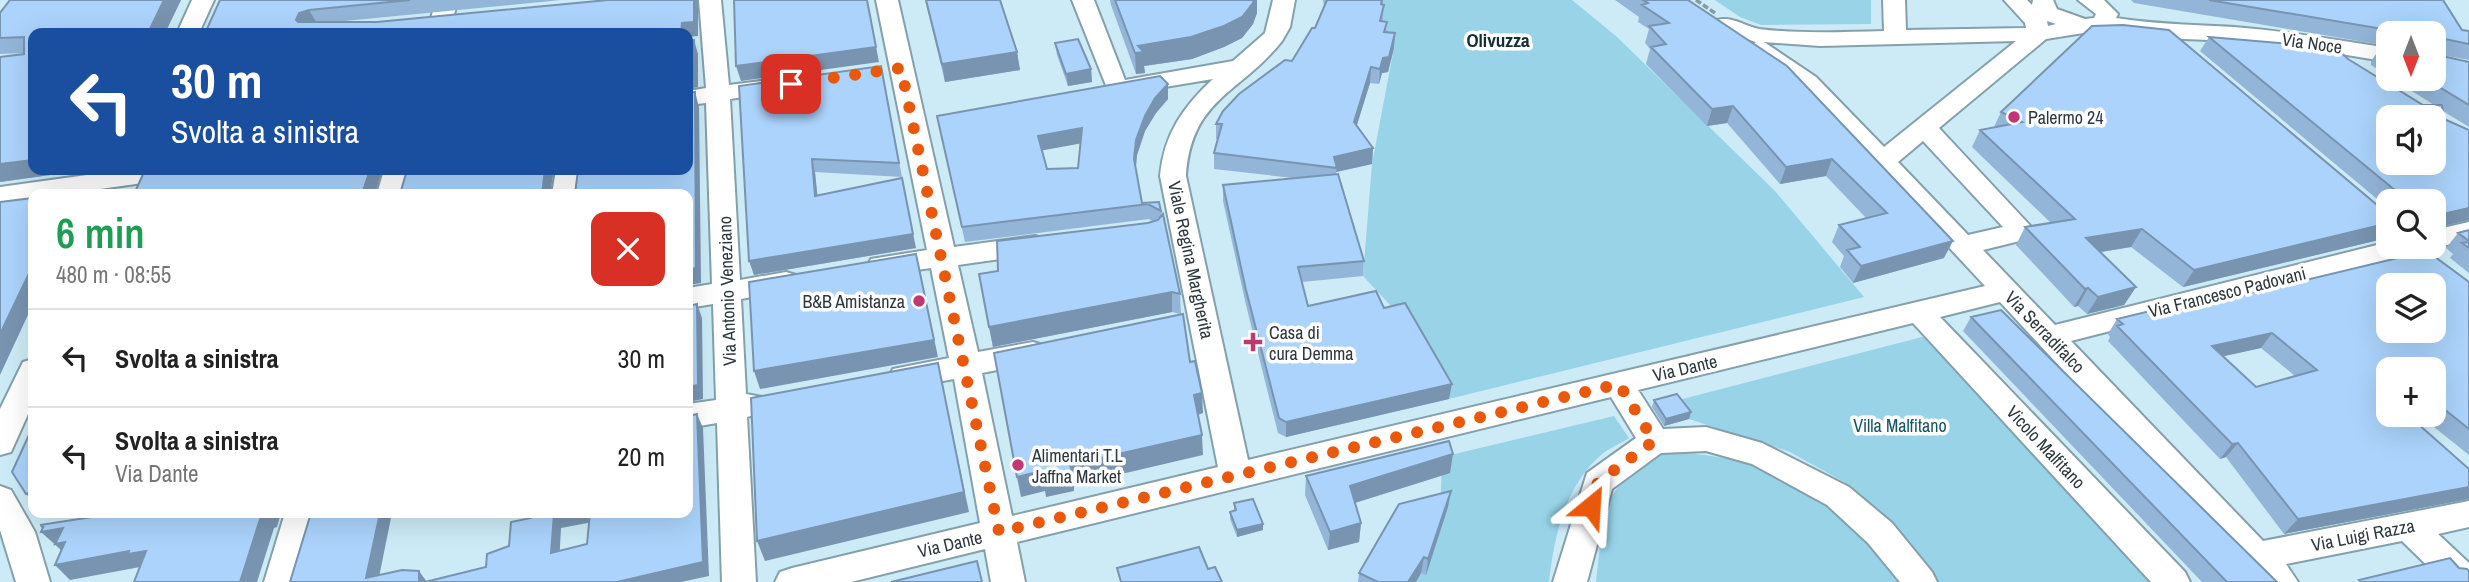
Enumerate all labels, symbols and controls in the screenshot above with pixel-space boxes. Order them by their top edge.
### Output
north arrow [2376,21,2446,91]
map controls [2376,21,2446,427]
street label: Via Noce [2280,26,2344,60]
district label: Olivuzza [1466,27,1530,53]
text: 30 m [171,47,263,113]
pin [761,54,821,114]
icon: left [56,56,147,147]
icon: arrive [772,65,810,103]
place label: Palermo 24 [2028,105,2103,130]
button: sound [2376,105,2446,175]
marker: Palermo 24 [2006,109,2022,125]
text: Svolta a sinistra [171,110,359,153]
street label: Viale Regina Margherita [1162,179,1220,341]
button: search [2376,189,2446,259]
text: 6 min [56,205,145,261]
button: close [591,212,665,286]
street label: Via Antonio Veneziano [712,216,742,366]
text: 480 m · 08:55 [56,259,171,290]
street label: Via Francesco Padovani [2146,260,2308,324]
button: layers [2376,273,2446,343]
street label: Via Serradifalco [1999,285,2091,379]
place label: B&B Amistanza [802,289,905,314]
marker: B&B Amistanza [911,293,927,309]
place label: Casa di cura Demma [1269,320,1353,366]
marker: Casa di cura Demma [1243,332,1263,352]
icon: left [56,339,94,377]
text: Svolta a sinistra [115,341,279,376]
text: 30 m [618,341,665,376]
street label: Via Dante [1650,348,1720,388]
button: + [2376,357,2446,427]
street label: Vicolo Malfitano [2001,400,2091,494]
park label: Villa Malfitano [1853,413,1947,438]
text: Svolta a sinistra [115,423,279,458]
icon: left [56,437,94,475]
text: 20 m [618,439,665,474]
place label: Alimentari T.L Jaffna Market [1031,443,1123,489]
marker: Alimentari T.L Jaffna Market [1010,457,1026,473]
text: Via Dante [115,458,199,489]
position arrow [1554,469,1628,543]
street label: Via Luigi Razza [2309,513,2417,557]
street label: Via Dante [915,524,985,564]

